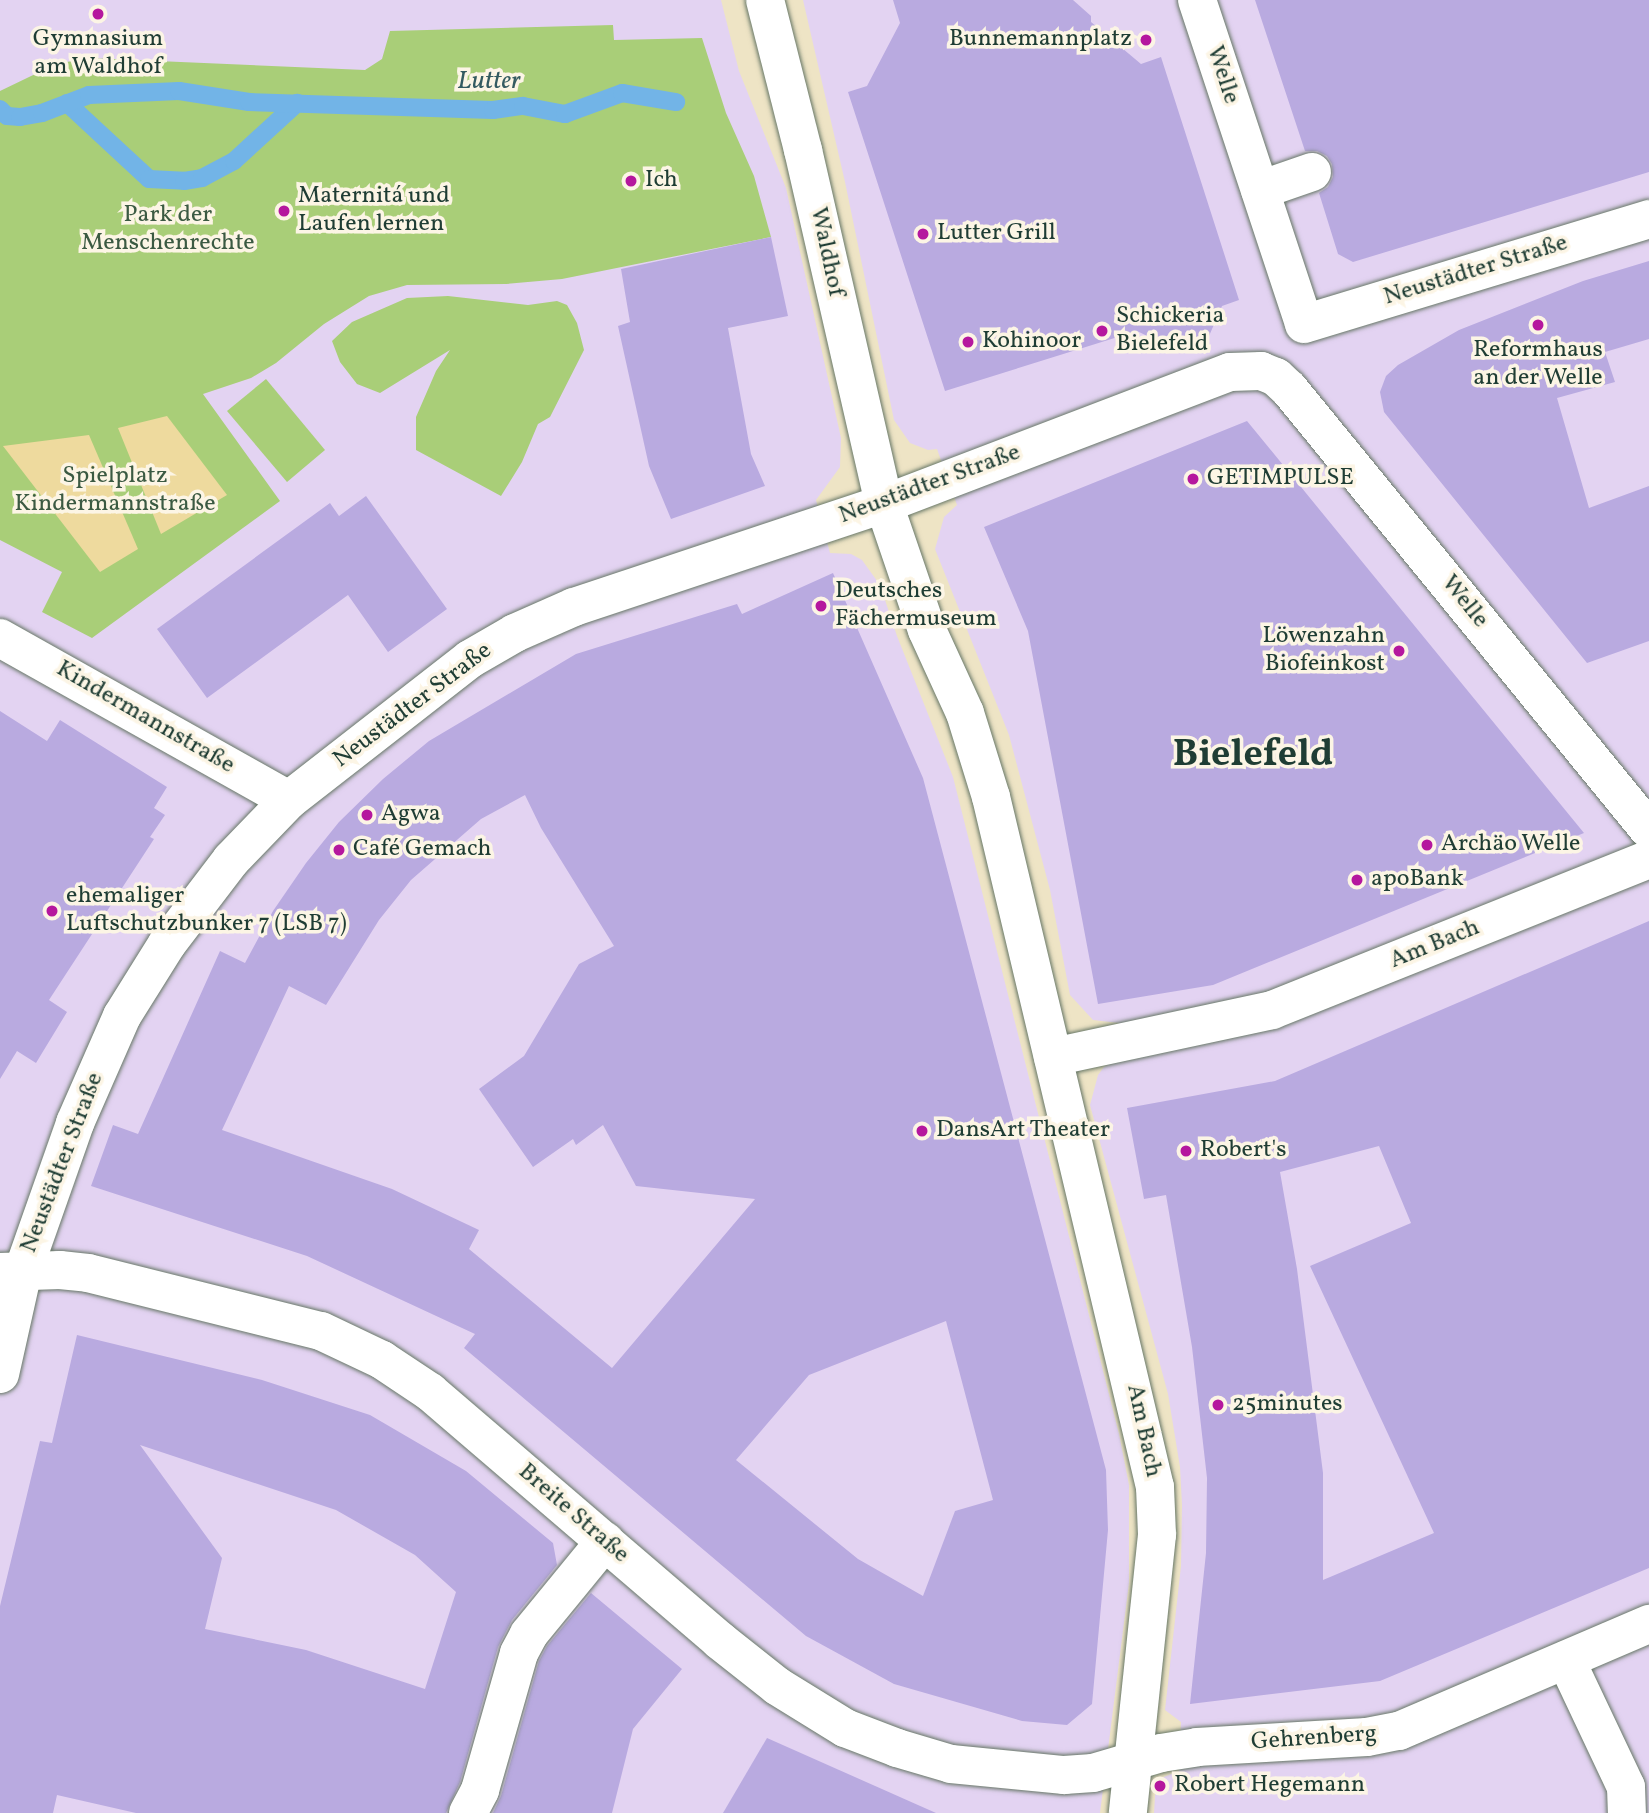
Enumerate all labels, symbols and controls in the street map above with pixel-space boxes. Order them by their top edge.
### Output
marker: Gymnasium am Waldhof [90,6,106,22]
place label: Gymnasium am Waldhof [33,26,163,82]
place label: Bunnemannplatz [949,26,1132,54]
marker: Bunnemannplatz [1138,32,1154,48]
street label: Welle [1199,42,1245,108]
water label: Lutter [457,66,521,98]
place label: Ich [645,167,678,195]
marker: Ich [623,173,639,189]
place label: Maternitá und Laufen lernen [298,183,450,239]
park label: Park der Menschenrechte [81,202,255,258]
marker: Maternitá und Laufen lernen [276,203,292,219]
street label: Waldhof [803,205,849,299]
place label: Lutter Grill [937,220,1056,248]
marker: Lutter Grill [915,226,931,242]
street label: Neustädter Straße [1381,229,1571,313]
place label: Schickeria Bielefeld [1116,303,1224,359]
marker: Reformhaus an der Welle [1530,317,1546,333]
marker: Schickeria Bielefeld [1094,323,1110,339]
place label: Kohinoor [982,328,1081,356]
marker: Kohinoor [960,334,976,350]
place label: Reformhaus an der Welle [1473,337,1603,393]
street label: Neustädter Straße [835,439,1025,531]
park label: Spielplatz Kindermannstraße [14,463,216,519]
place label: GETIMPULSE [1207,465,1354,493]
marker: GETIMPULSE [1185,471,1201,487]
street label: Welle [1434,570,1494,634]
place label: Deutsches Fächermuseum [835,578,997,634]
marker: Deutsches Fächermuseum [813,598,829,614]
place label: Löwenzahn Biofeinkost [1262,623,1385,679]
street label: Neustädter Straße [328,637,498,775]
marker: Löwenzahn Biofeinkost [1391,643,1407,659]
street label: Kindermannstraße [51,655,239,781]
district label: Bielefeld [1173,733,1333,779]
place label: Agwa [381,801,441,829]
marker: Agwa [359,807,375,823]
place label: Archäo Welle [1441,831,1581,859]
place label: Café Gemach [353,836,492,864]
marker: Archäo Welle [1419,837,1435,853]
marker: Café Gemach [331,842,347,858]
place label: apoBank [1371,866,1464,894]
marker: apoBank [1349,872,1365,888]
place label: ehemaliger Luftschutzbunker 7 (LSB 7) [66,883,347,939]
marker: ehemaliger Luftschutzbunker 7 (LSB 7) [44,903,60,919]
street label: Am Bach [1386,914,1484,976]
street label: Neustädter Straße [15,1069,111,1257]
place label: DansArt Theater [936,1117,1111,1145]
marker: DansArt Theater [914,1123,930,1139]
place label: Robert's [1200,1137,1286,1165]
marker: Robert's [1178,1143,1194,1159]
street label: Am Bach [1119,1382,1167,1480]
place label: 25minutes [1232,1391,1343,1419]
marker: 25minutes [1210,1397,1226,1413]
street label: Breite Straße [512,1458,634,1570]
street label: Gehrenberg [1250,1720,1378,1758]
place label: Robert Hegemann [1174,1772,1365,1800]
marker: Robert Hegemann [1152,1778,1168,1794]

